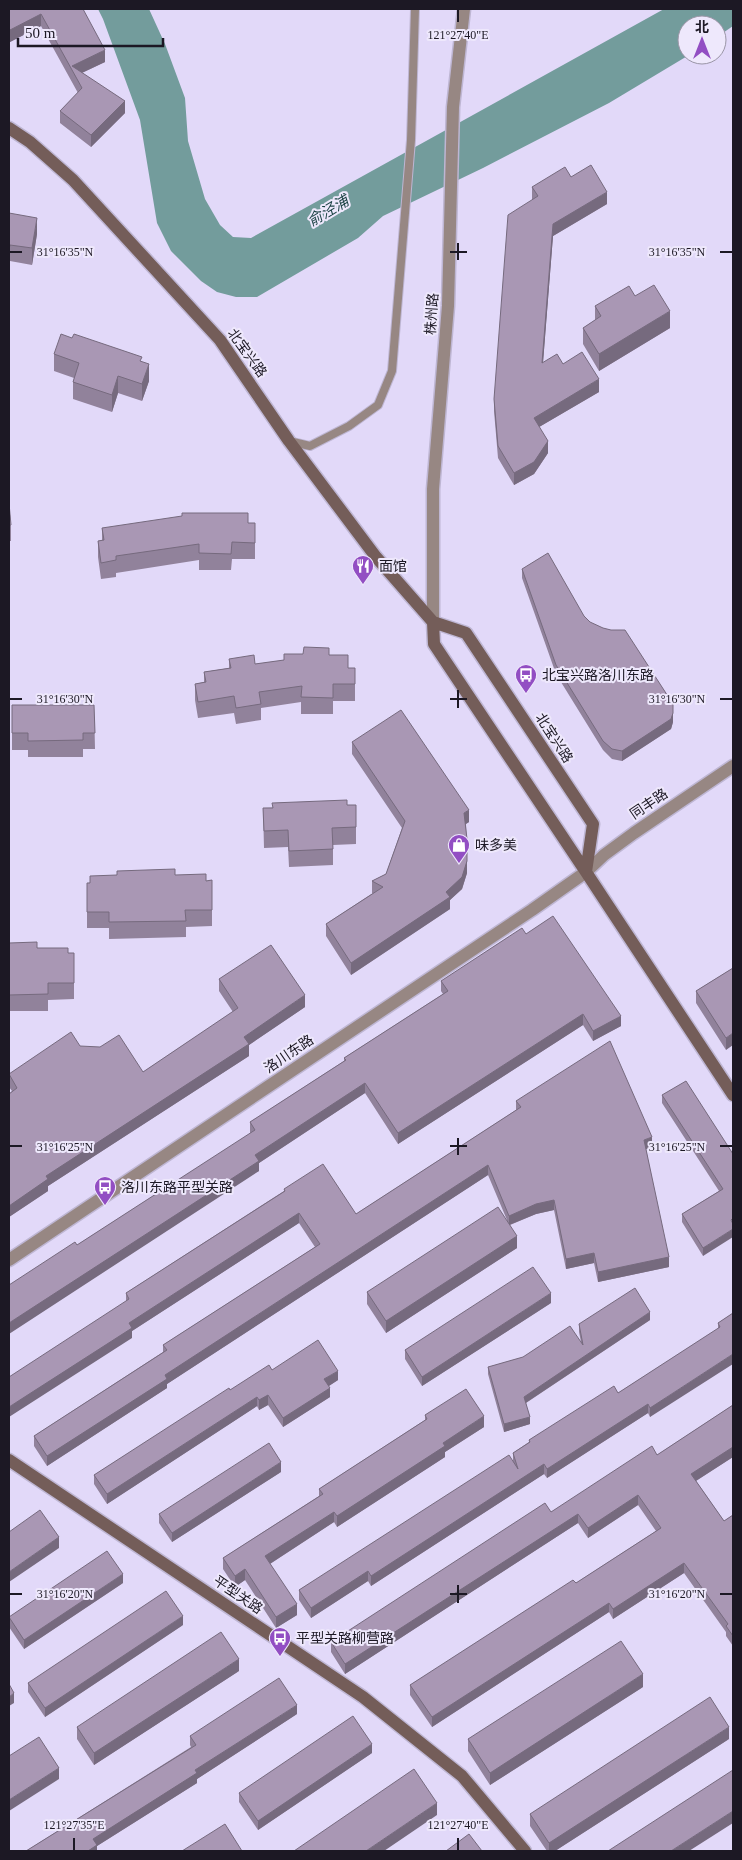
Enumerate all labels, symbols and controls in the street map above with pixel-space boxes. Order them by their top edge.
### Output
scale bar [18,15,162,47]
north arrow [677,15,727,65]
text: 北 [695,20,709,35]
text: 50 m [25,25,56,41]
text: 121°27'40"E [427,28,489,42]
water label: 俞泾浦 [305,192,353,229]
text: 31°16'35"N [37,245,94,259]
text: 31°16'35"N [649,245,706,259]
street label: 株州路 [422,292,441,335]
street label: 北宝兴路 [224,325,270,380]
restaurant icon: 面馆 [351,554,375,585]
place label: 面馆 [379,559,407,574]
bus stop icon: 北宝兴路洛川东路 [514,663,538,694]
place label: 北宝兴路洛川东路 [542,667,654,683]
text: 31°16'30"N [37,692,94,706]
text: 31°16'30"N [649,692,706,706]
street label: 北宝兴路 [532,710,576,766]
street label: 同丰路 [627,786,671,822]
shop icon: 味多美 [447,833,471,864]
place label: 味多美 [475,838,517,853]
street label: 洛川东路 [262,1032,316,1076]
text: 31°16'25"N [37,1140,94,1154]
text: 31°16'25"N [649,1140,706,1154]
bus stop icon: 洛川东路平型关路 [93,1175,117,1206]
place label: 洛川东路平型关路 [121,1180,233,1195]
street label: 平型关路 [211,1573,265,1617]
text: 31°16'20"N [37,1587,94,1601]
text: 31°16'20"N [649,1587,706,1601]
bus stop icon: 平型关路柳营路 [268,1626,292,1657]
place label: 平型关路柳营路 [296,1631,394,1646]
text: 121°27'35"E [43,1818,105,1832]
text: 121°27'40"E [427,1818,489,1832]

